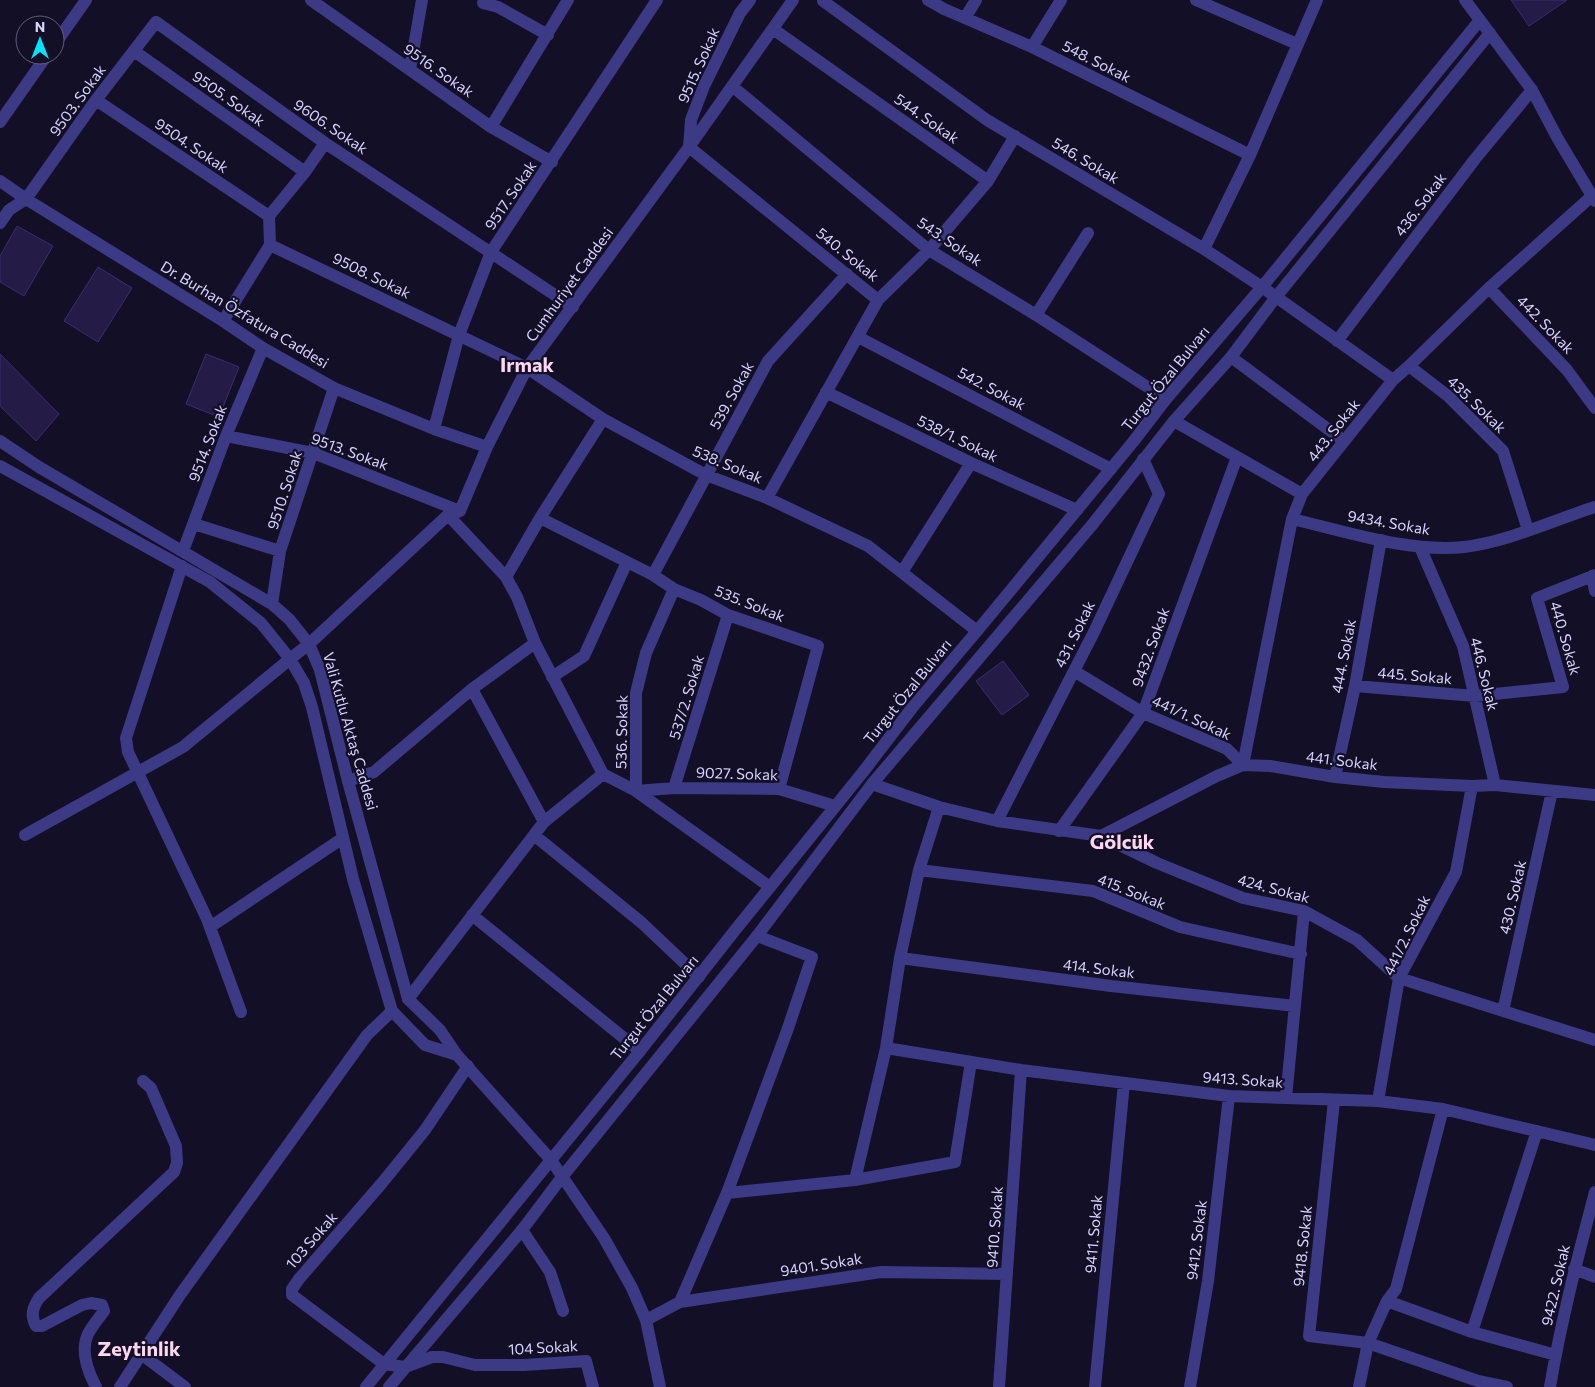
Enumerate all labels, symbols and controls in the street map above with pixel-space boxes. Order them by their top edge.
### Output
north arrow [15,15,65,65]
text: N [35,18,45,35]
street label: 9515. Sokak [673,24,723,106]
street label: 548. Sokak [1060,36,1134,86]
street label: 9516. Sokak [401,39,477,101]
street label: 9503. Sokak [45,61,109,139]
street label: 9505. Sokak [189,66,269,130]
street label: 544. Sokak [891,89,963,147]
street label: 9606. Sokak [291,95,371,157]
street label: 9504. Sokak [152,114,232,176]
street label: 546. Sokak [1049,133,1123,187]
street label: 9517. Sokak [480,157,540,233]
street label: 436. Sokak [1390,169,1450,239]
street label: 543. Sokak [914,213,986,269]
street label: Cumhuriyet Caddesi [521,223,617,345]
street label: 540. Sokak [813,223,883,285]
street label: 9508. Sokak [330,248,414,302]
street label: Dr. Burhan Özfatura Caddesi [158,257,332,371]
street label: 442. Sokak [1514,291,1578,357]
street label: Turgut Özal Bulvarı [1117,322,1213,434]
district label: Irmak [500,352,555,376]
street label: 539. Sokak [705,358,757,432]
street label: 542. Sokak [955,363,1029,413]
street label: 435. Sokak [1444,372,1510,436]
street label: 443. Sokak [1303,395,1363,465]
street label: 9514. Sokak [184,402,230,484]
street label: 538/1. Sokak [915,411,1001,465]
street label: 9513. Sokak [309,429,391,473]
street label: 538. Sokak [690,441,766,487]
street label: 9510. Sokak [263,448,305,532]
street label: 9434. Sokak [1346,506,1432,538]
street label: 535. Sokak [712,581,788,625]
street label: 431. Sokak [1050,598,1098,670]
street label: 440. Sokak [1547,599,1585,677]
street label: 9432. Sokak [1127,605,1173,689]
street label: 444. Sokak [1327,617,1359,695]
street label: Turgut Özal Bulvarı [859,635,955,747]
street label: 446. Sokak [1467,635,1503,713]
street label: Vali Kutlu Aktaş Caddesi [320,650,382,812]
street label: 537/2. Sokak [665,653,707,741]
street label: 445. Sokak [1377,663,1453,687]
street label: 441/1. Sokak [1150,691,1234,743]
street label: 536. Sokak [611,695,631,769]
street label: 441. Sokak [1305,747,1379,773]
street label: 9027. Sokak [696,763,778,783]
district label: Gölcük [1090,829,1155,853]
street label: 430. Sokak [1495,858,1529,936]
street label: 415. Sokak [1095,869,1169,913]
street label: 424. Sokak [1236,870,1312,906]
street label: 441/2. Sokak [1379,892,1433,978]
street label: Turgut Özal Bulvarı [606,951,702,1063]
street label: 414. Sokak [1062,955,1136,981]
street label: 9413. Sokak [1202,1067,1284,1091]
street label: 9410. Sokak [982,1186,1006,1268]
street label: 9411. Sokak [1081,1194,1105,1274]
street label: 9412. Sokak [1182,1199,1210,1281]
street label: 9418. Sokak [1289,1205,1315,1287]
street label: 103 Sokak [281,1208,341,1272]
street label: 9422. Sokak [1537,1243,1573,1327]
street label: 9401. Sokak [779,1249,863,1279]
district label: Zeytinlik [97,1336,181,1360]
street label: 104 Sokak [508,1336,578,1358]

